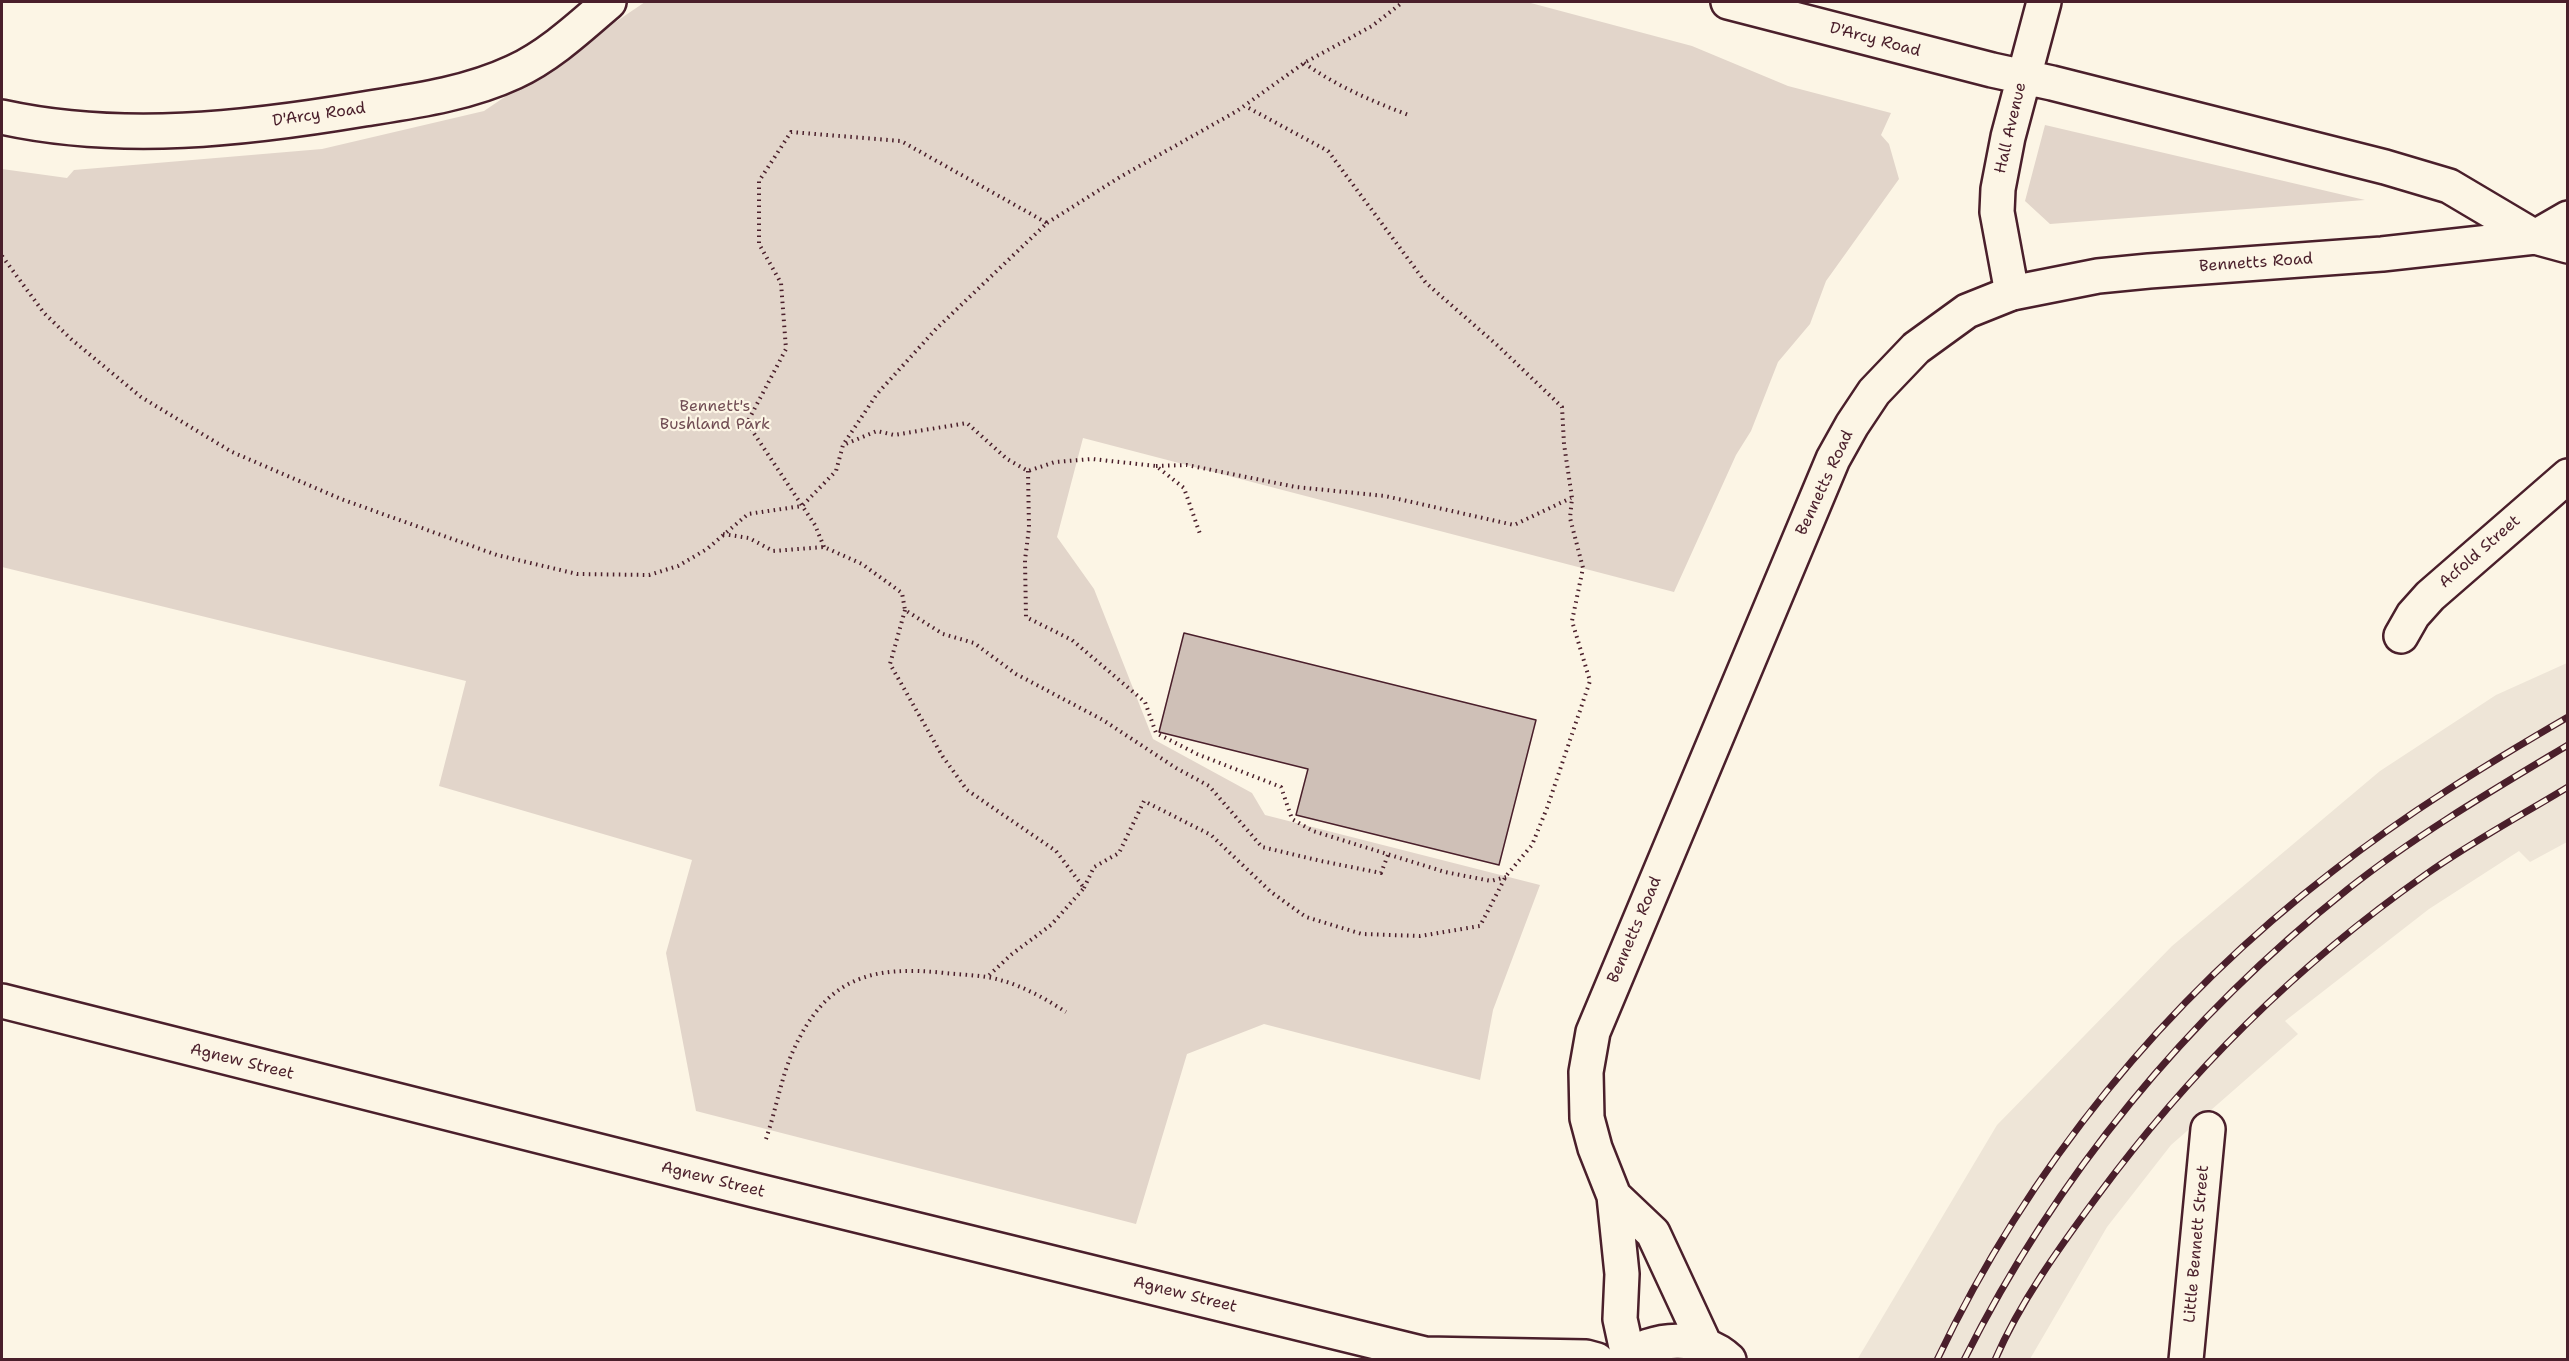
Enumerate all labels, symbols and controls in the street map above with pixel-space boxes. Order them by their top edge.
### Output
street label: D'Arcy Road [1827,19,1923,61]
street label: Hall Avenue [1991,81,2031,175]
street label: D'Arcy Road [271,99,367,131]
street label: Bennetts Road [2199,249,2313,277]
park label: Bennett's Bushland Park [660,397,770,435]
street label: Bennetts Road [1792,427,1858,539]
street label: Acfold Street [2435,511,2525,593]
street label: Bennetts Road [1604,874,1666,986]
street label: Agnew Street [188,1040,296,1084]
street label: Agnew Street [659,1158,767,1202]
street label: Little Bennett Street [2181,1164,2213,1324]
street label: Agnew Street [1131,1273,1239,1317]

